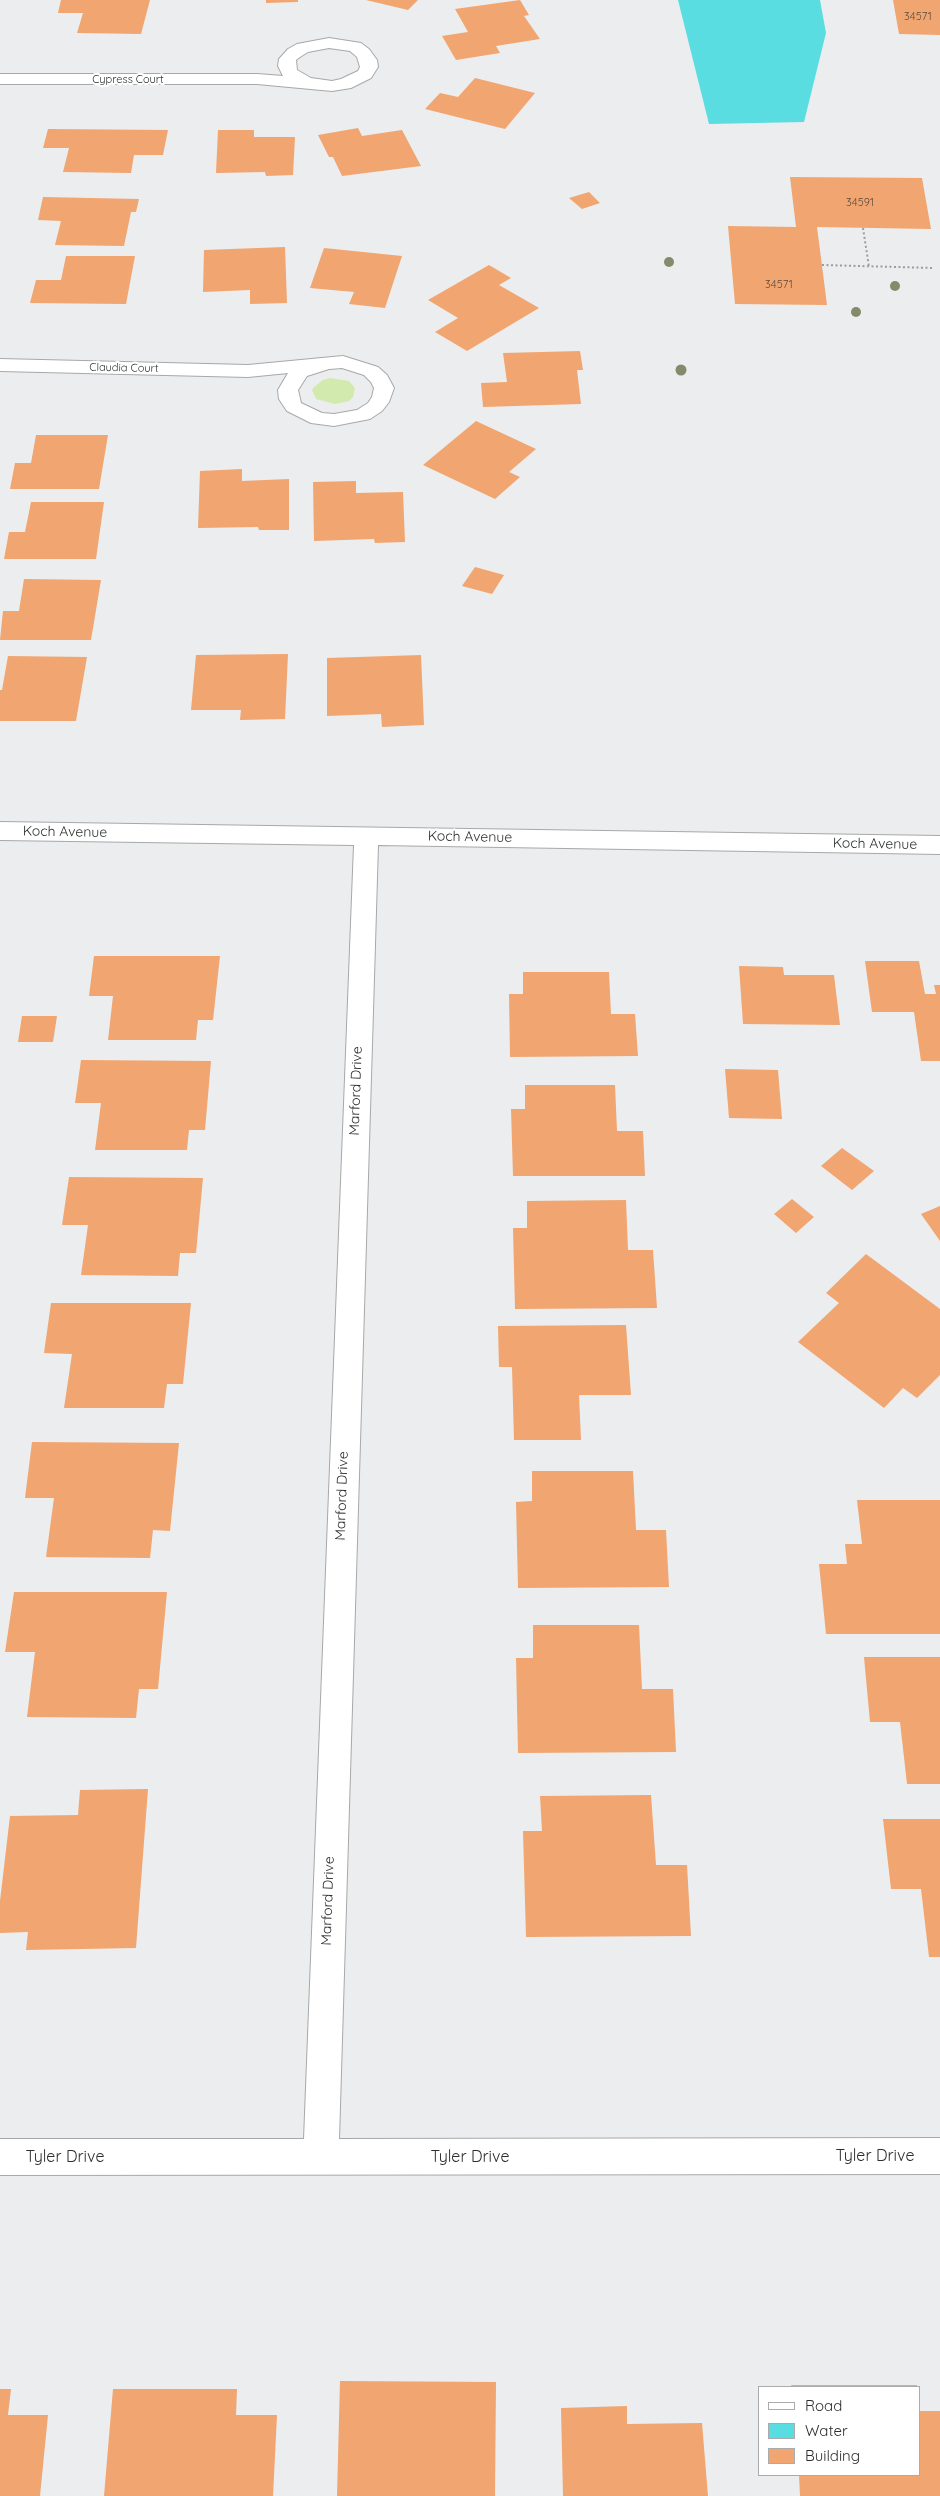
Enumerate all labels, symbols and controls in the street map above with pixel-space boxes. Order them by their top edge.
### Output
house number: 34571 [904,10,932,24]
street label: Cypress Court [92,73,164,87]
house number: 34591 [846,196,874,210]
house number: 34571 [765,278,793,292]
street label: Claudia Court [89,361,159,375]
street label: Koch Avenue [23,823,107,841]
street label: Koch Avenue [428,828,512,846]
street label: Koch Avenue [833,835,917,853]
street label: Marford Drive [346,1046,366,1136]
street label: Marford Drive [332,1451,352,1541]
street label: Marford Drive [318,1856,338,1946]
street label: Tyler Drive [836,2146,914,2166]
street label: Tyler Drive [26,2147,104,2167]
street label: Tyler Drive [431,2147,509,2167]
legend [758,2386,920,2476]
text: Road [805,2396,842,2415]
text: Water [805,2421,848,2440]
text: Building [805,2446,860,2465]

